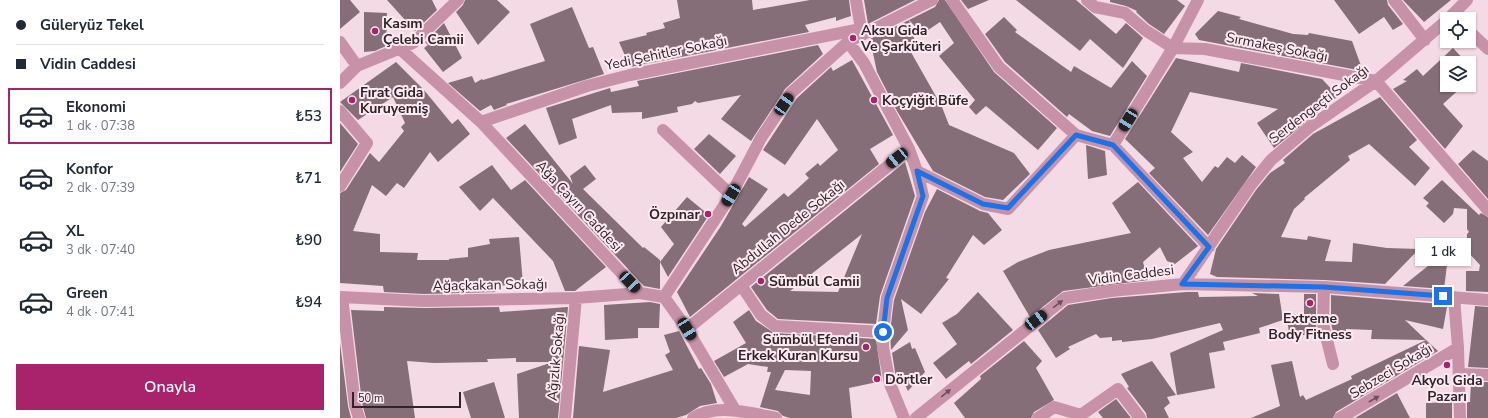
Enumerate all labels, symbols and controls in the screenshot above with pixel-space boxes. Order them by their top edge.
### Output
map controls [1440,12,1476,92]
button: locate [1440,12,1476,48]
place label: Kasım Çelebi Camii [383,14,464,49]
text: Güleryüz Tekel [40,15,144,35]
place label: Aksu Gida Ve Şarküteri [860,21,941,56]
marker: Kasım Çelebi Camii [370,26,380,36]
street label: Sırmakeş Sokağı [1225,28,1329,66]
street label: Yedi Şehitler Sokağı [602,31,729,75]
marker: Aksu Gida Ve Şarküteri [848,33,858,43]
text: Vidin Caddesi [40,54,136,74]
button: layers [1440,56,1476,92]
street label: Serdengeçti Sokağı [1265,60,1373,148]
place label: Fırat Gida Kuruyemiş [360,83,429,118]
car [772,91,796,117]
place label: Koçyiğit Büfe [882,91,969,110]
marker: Fırat Gida Kuruyemiş [347,95,357,105]
marker: Koçyiğit Büfe [869,95,879,105]
text: Ekonomi [66,97,126,117]
icon: car [18,98,54,134]
text: ₺53 [295,106,322,126]
car [1117,107,1139,133]
text: 1 dk · 07:38 [66,117,135,135]
car [884,146,910,170]
street label: Ağa Çayırı Caddesi [532,156,626,256]
text: Konfor [66,159,113,179]
icon: car [18,160,54,196]
text: ₺71 [295,168,322,188]
street label: Abdullah Dede Sokağı [727,175,849,279]
text: 2 dk · 07:39 [66,179,135,197]
car [720,182,742,208]
place label: Özpınar [649,205,701,224]
marker: Özpınar [703,209,713,219]
text: XL [66,221,85,241]
icon: car [18,222,54,258]
text: ₺90 [295,230,322,250]
callout: 1 dk [1415,238,1471,266]
text: 3 dk · 07:40 [66,241,135,259]
text: 1 dk [1430,243,1456,261]
street label: Vidin Caddesi [1086,260,1175,290]
car [617,269,643,295]
place label: Sümbül Camii [769,272,860,291]
street label: Ağaçkakan Sokağı [432,275,548,295]
marker: Sümbül Camii [756,276,766,286]
text: Green [66,283,108,303]
icon: car [18,284,54,320]
route end [1434,287,1452,305]
text: ₺94 [295,292,322,312]
marker: Extreme Body Fitness [1305,298,1315,308]
one-way arrow [1053,299,1064,308]
text: 4 dk · 07:41 [66,303,135,321]
car [1023,308,1049,332]
place label: Extreme Body Fitness [1268,309,1352,344]
street label: Ağızlık Sokağı [543,312,569,402]
car [676,316,698,342]
route start [874,323,892,341]
place label: Sümbül Efendi Erkek Kuran Kursu [738,330,858,365]
street label: Sebzeci Sokağı [1346,339,1436,403]
marker: Sümbül Efendi Erkek Kuran Kursu [861,342,871,352]
marker: Akyol Gida Pazarı [1442,360,1452,370]
button: Onayla [16,364,324,410]
place label: Dörtler [885,370,933,389]
place label: Akyol Gida Pazarı [1411,371,1483,406]
marker: Dörtler [872,374,882,384]
one-way arrow [940,389,951,398]
scale bar [352,390,461,409]
text: 50 m [358,391,383,406]
one-way arrow [1368,396,1380,403]

